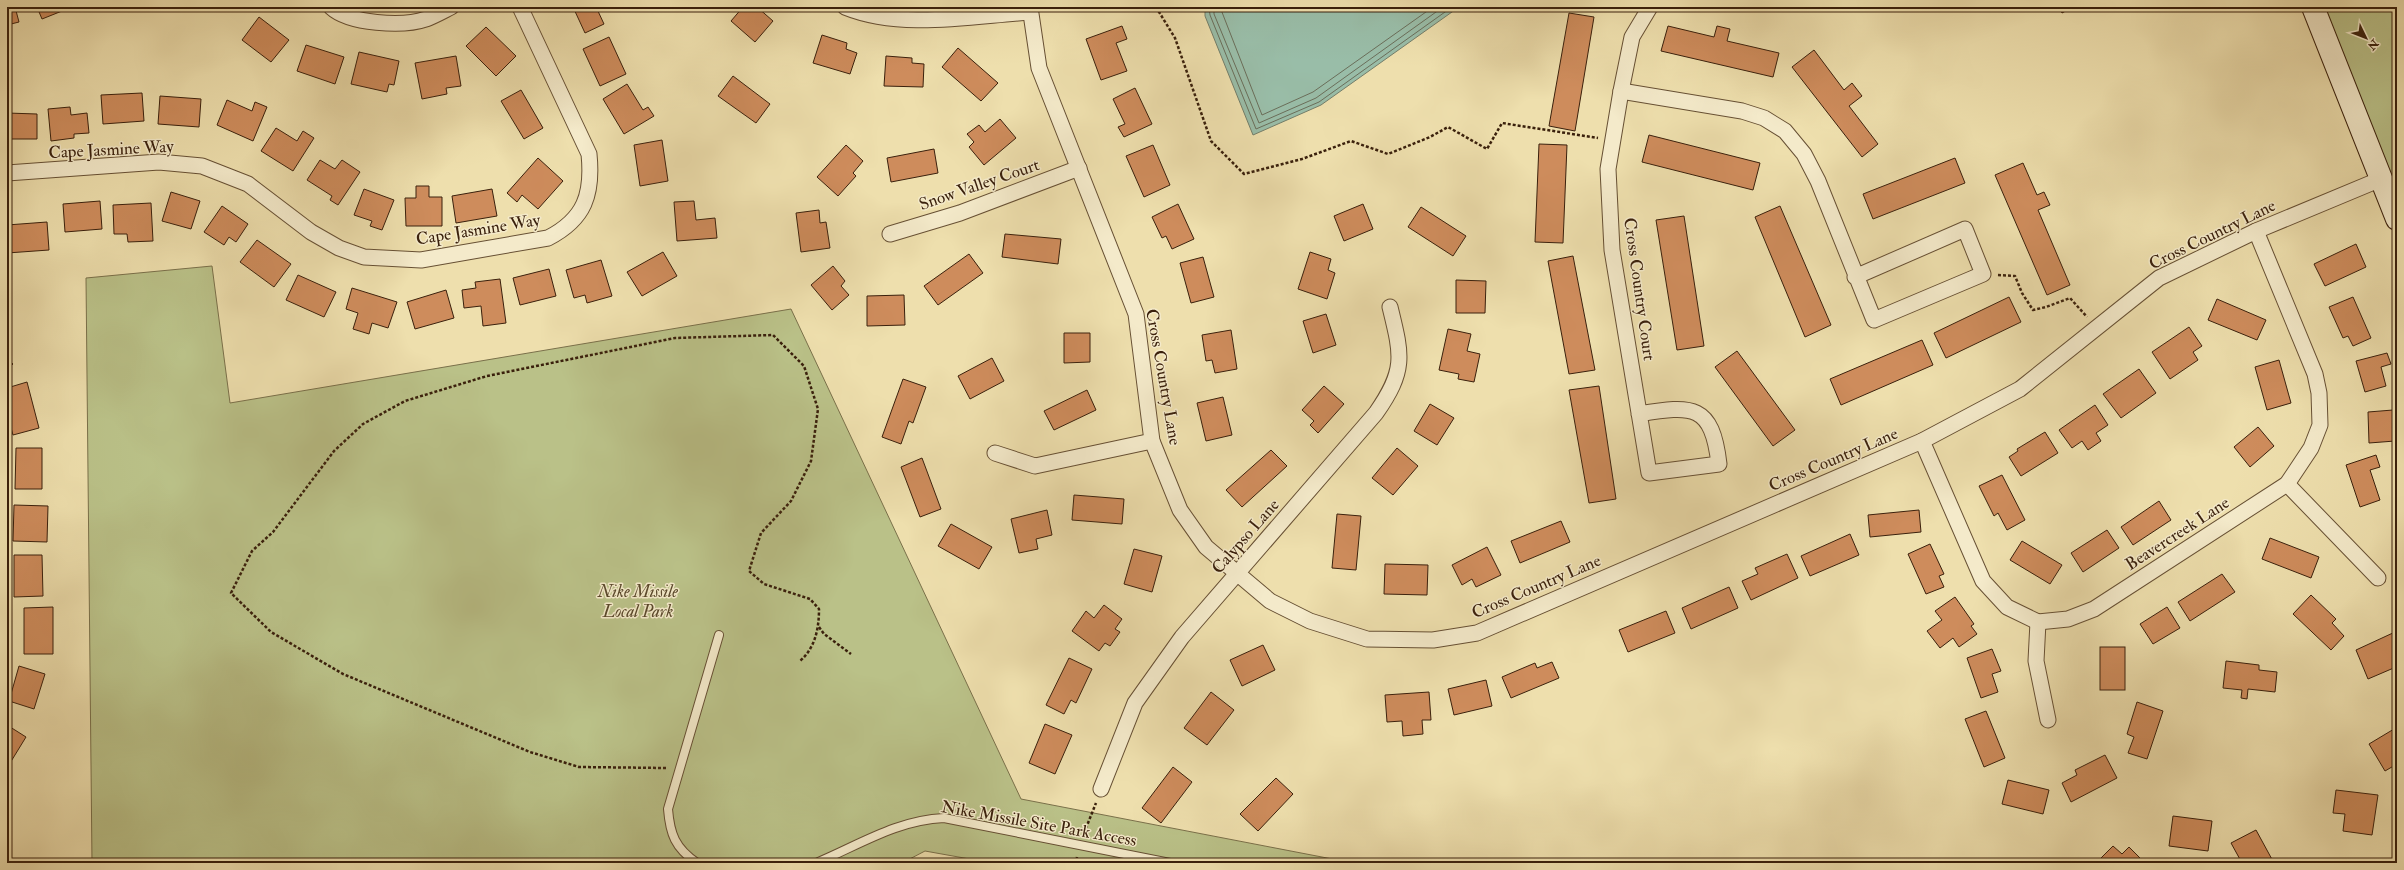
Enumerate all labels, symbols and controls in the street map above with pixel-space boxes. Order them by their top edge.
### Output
north arrow [2346,18,2386,58]
text: N [2364,36,2382,53]
street label: Cape Jasmine Way [48,136,175,164]
street label: Snow Valley Court [916,154,1043,216]
street label: Cross Country Lane [2146,195,2279,275]
street label: Cape Jasmine Way [415,209,542,251]
street label: Cross Country Court [1618,216,1660,363]
street label: Cross Country Lane [1140,307,1186,447]
street label: Cross Country Lane [1765,423,1901,497]
street label: Beavercreek Lane [2121,492,2233,575]
street label: Calypso Lane [1207,495,1284,579]
street label: Cross Country Lane [1468,550,1604,624]
park label: Nike Missile Local Park [597,581,678,622]
street label: Nike Missile Site Park Access [940,796,1138,851]

